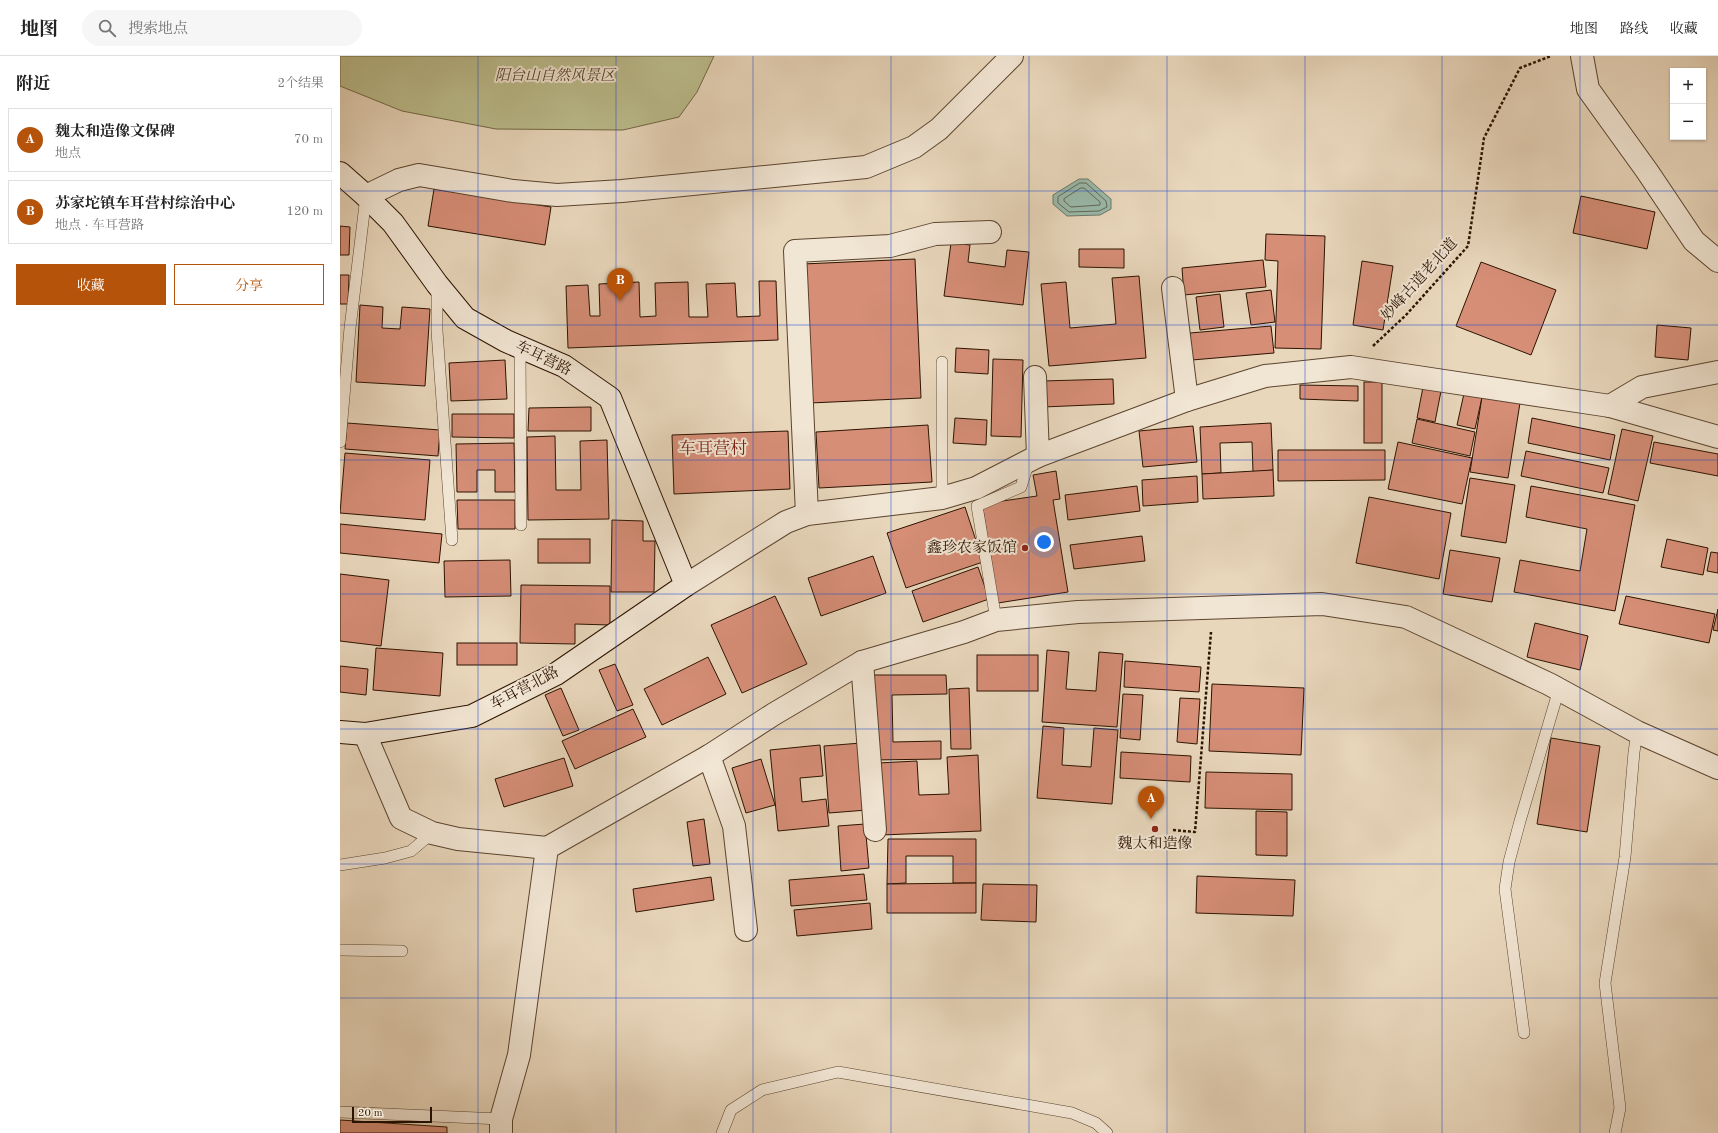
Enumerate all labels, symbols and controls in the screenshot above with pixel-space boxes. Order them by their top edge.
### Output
search box [82,10,362,46]
icon: search [96,17,118,39]
text: 地图 [20,21,58,40]
text: 搜索地点 [128,22,188,37]
text: 地图 [1570,22,1598,36]
text: 路线 [1620,22,1648,36]
text: 收藏 [1670,22,1698,36]
park label: 阳台山自然风景区 [495,67,617,84]
map controls [1670,68,1706,140]
button: + [1670,68,1706,104]
text: 附近 [16,76,50,93]
text: 2个结果 [277,77,324,90]
button: − [1670,104,1706,140]
text: 魏太和造像文保碑 [55,125,175,140]
text: A [25,133,35,146]
text: 70 m [294,133,323,146]
text: 地点 [55,147,81,160]
text: 苏家坨镇车耳营村综治中心 [55,197,235,212]
text: B [25,205,35,218]
text: 120 m [286,205,323,218]
text: 地点 · 车耳营路 [55,219,144,232]
street label: 妙峰古道老北道 [1378,235,1461,324]
button: 收藏 [16,264,166,305]
button: 分享 [174,264,324,305]
pin: B [607,268,633,301]
street label: 车耳营路 [513,337,574,379]
district label: 车耳营村 [679,439,747,458]
your location [1034,532,1054,552]
place label: 鑫珍农家饭馆 [927,539,1017,556]
marker: 鑫珍农家饭馆 [1020,543,1030,553]
street label: 车耳营北路 [487,663,562,713]
pin: A [1138,786,1164,819]
marker: 魏太和造像 [1150,824,1160,834]
place label: 魏太和造像 [1117,835,1193,852]
scale bar [352,1105,432,1124]
text: 20 m [358,1108,383,1119]

